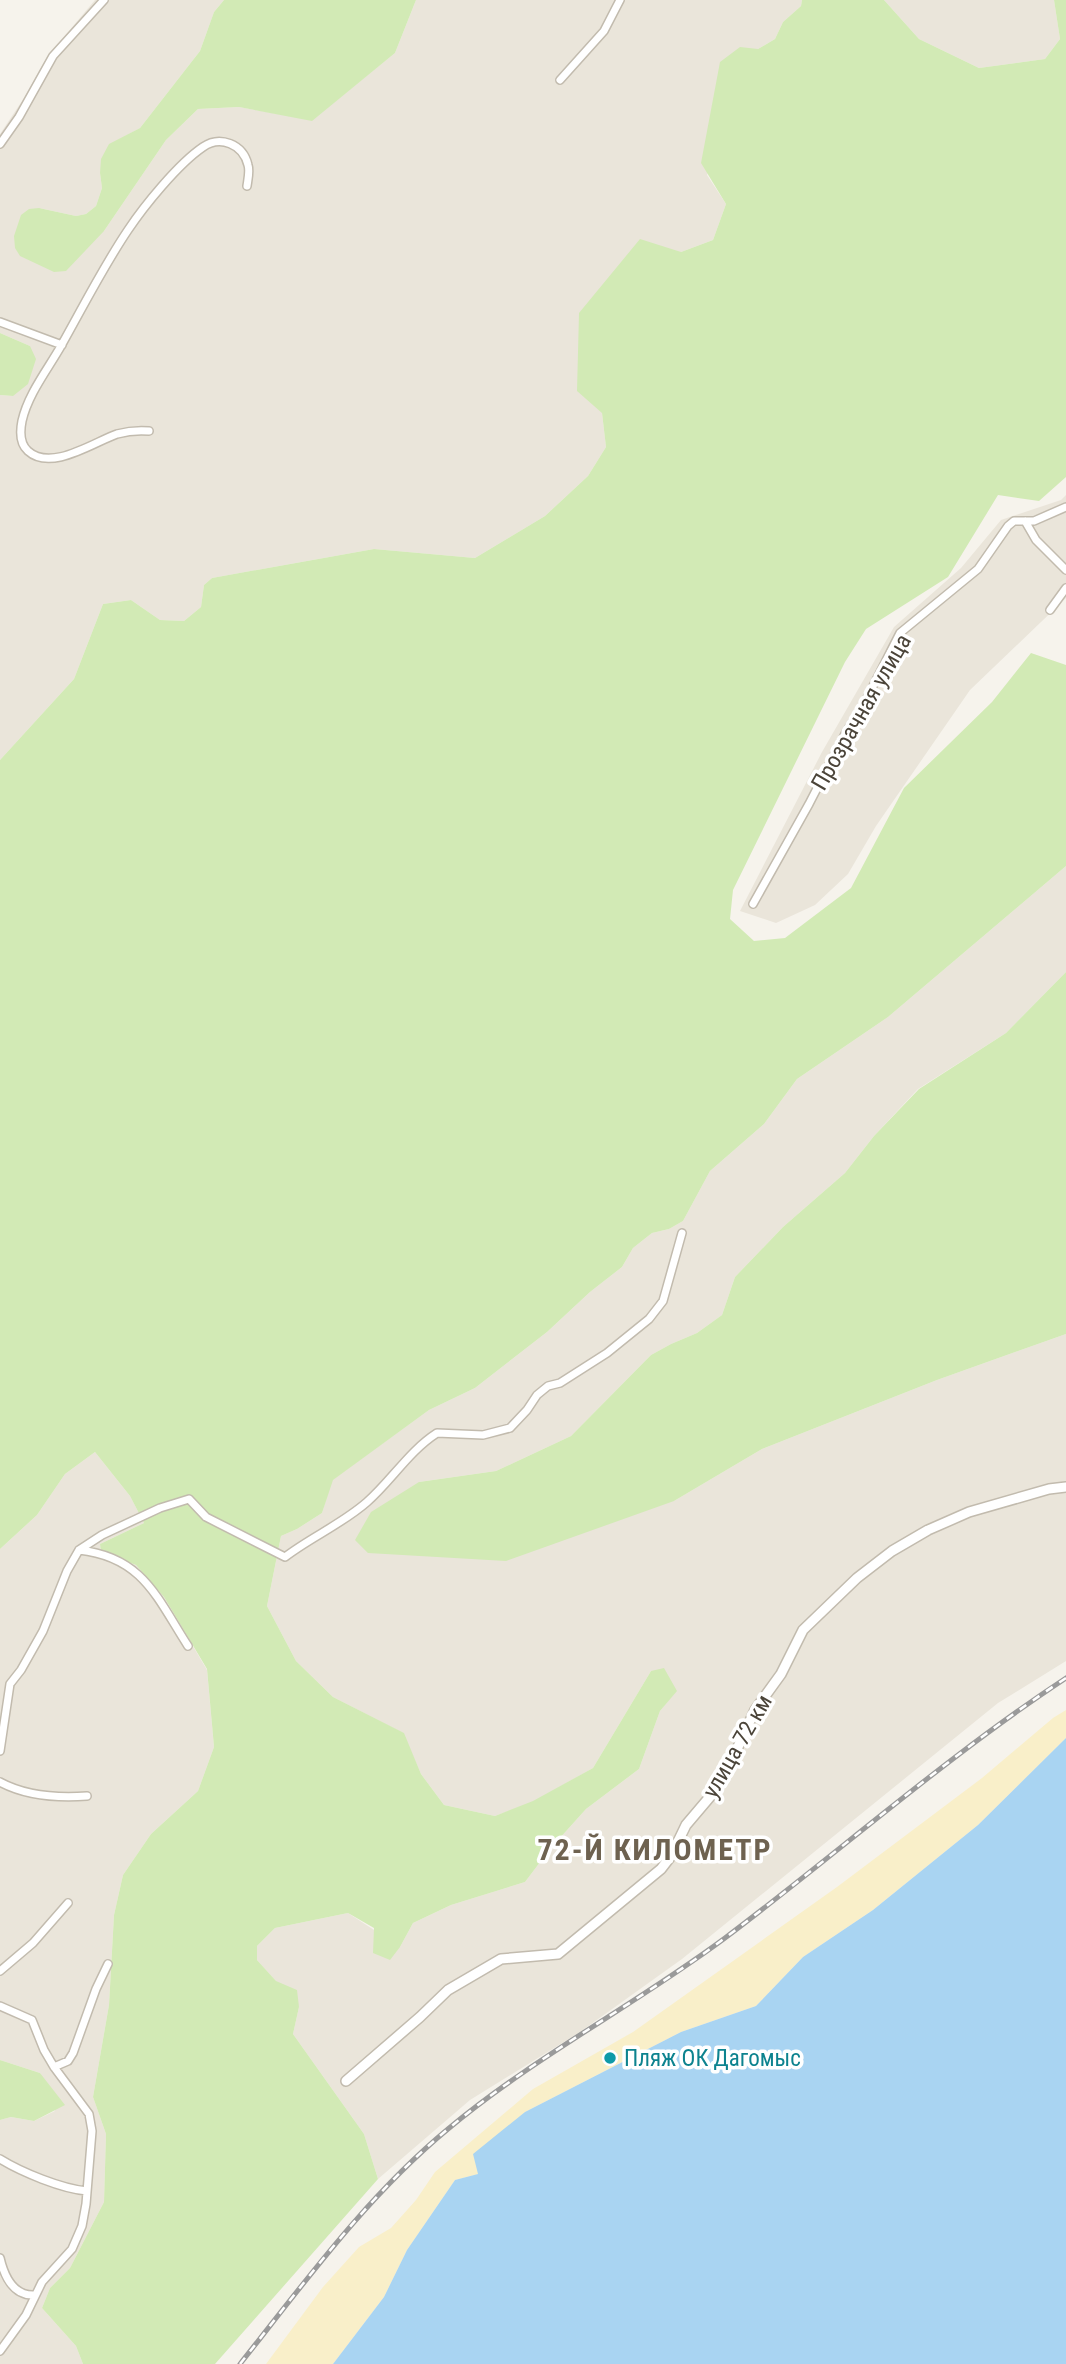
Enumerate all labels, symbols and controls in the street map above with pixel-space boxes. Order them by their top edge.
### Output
street label: Прозрачная улица [806,629,917,795]
street label: улица 72 км [697,1690,778,1803]
district label: 72-Й КИЛОМЕТР [537,1832,773,1867]
place label: Пляж ОК Дагомыс [624,2045,801,2072]
marker: Пляж ОК Дагомыс [602,2050,618,2066]

